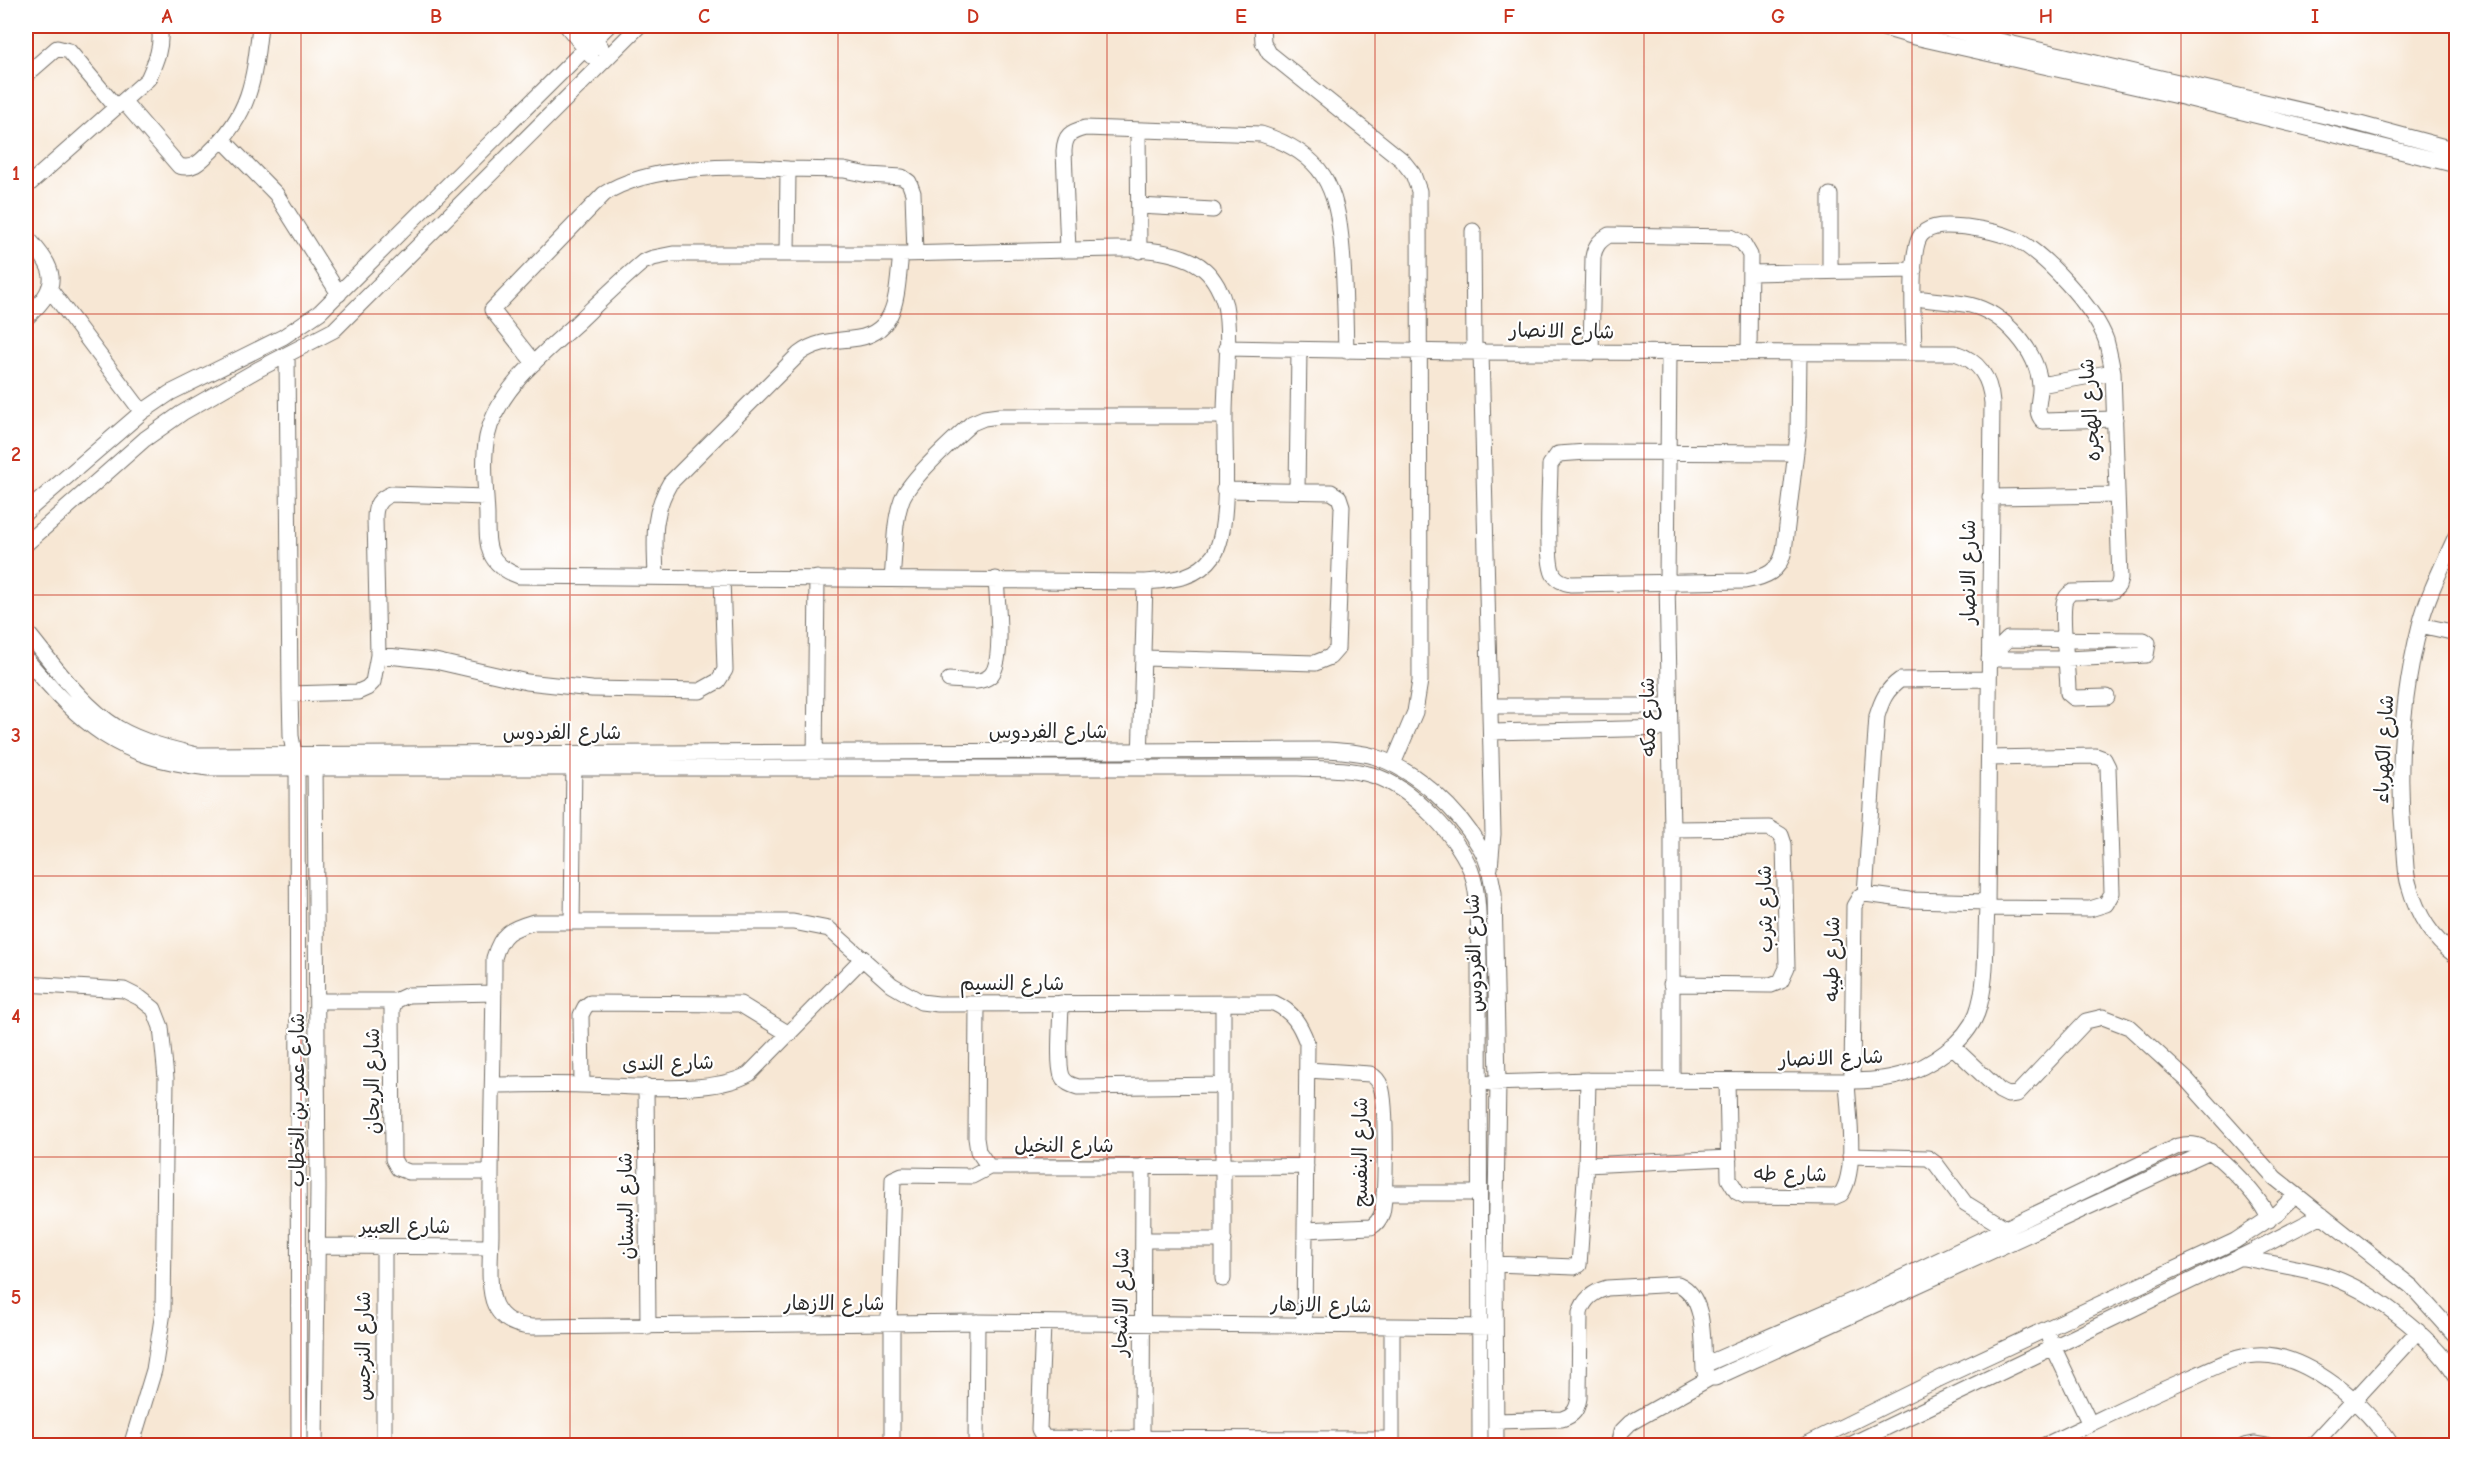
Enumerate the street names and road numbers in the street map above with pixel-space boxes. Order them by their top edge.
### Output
street label: شارع الانصار [1507,319,1615,345]
street label: شارع الهجره [2075,358,2107,462]
street label: شارع الانصار [1957,520,1982,626]
street label: شارع مكه [1636,677,1662,757]
street label: شارع الكهرباء [2370,694,2400,804]
street label: شارع الفردوس [989,720,1107,745]
street label: شارع الفردوس [503,721,621,746]
street label: شارع يثرب [1753,865,1779,953]
street label: شارع الفردوس [1460,893,1490,1013]
street label: شارع طيبه [1820,916,1846,1002]
street label: شارع النسيم [960,972,1064,998]
street label: شارع عمر بن الخطاب [286,1013,311,1187]
street label: شارع الريحان [361,1028,386,1134]
street label: شارع الانصار [1776,1045,1884,1073]
street label: شارع الندى [622,1051,714,1077]
street label: شارع البنفسج [1349,1097,1374,1207]
street label: شارع النخيل [1014,1134,1114,1159]
street label: شارع البستان [614,1152,640,1260]
street label: شارع طه [1753,1162,1827,1188]
street label: شارع العبير [358,1215,450,1240]
street label: شارع الاشجار [1109,1248,1135,1359]
street label: شارع النرجس [352,1291,377,1401]
street label: شارع الازهار [782,1292,885,1317]
street label: شارع الازهار [1269,1293,1372,1319]

